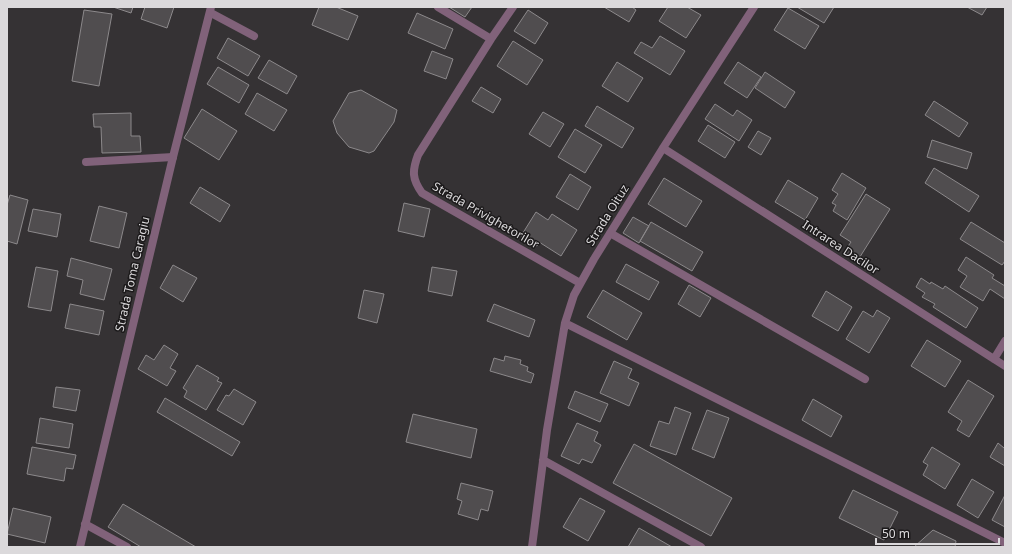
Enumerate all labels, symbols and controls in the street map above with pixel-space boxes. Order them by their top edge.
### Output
street label: Strada Privighetorilor [430,177,543,253]
street label: Strada Oituz [581,181,633,249]
street label: Strada Toma Caragiu [111,215,153,333]
street label: Intrarea Dacilor [799,216,883,278]
scale bar [876,520,999,546]
text: 50 m [882,525,910,542]

